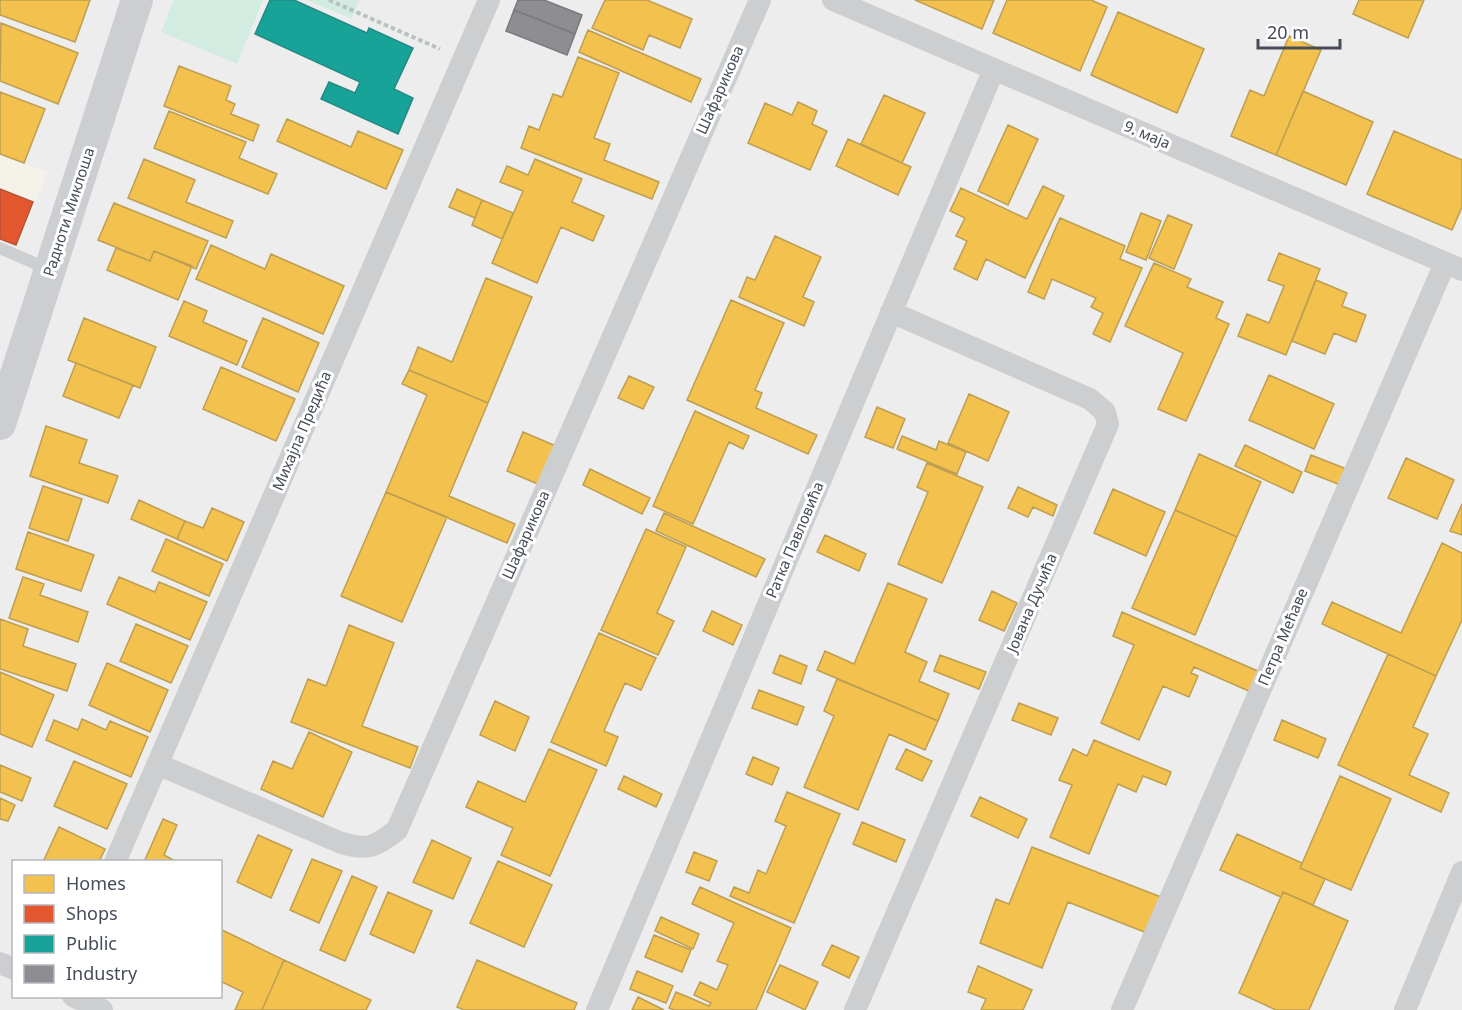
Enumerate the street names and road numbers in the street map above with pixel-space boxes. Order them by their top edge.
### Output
street label: Шафарикова [691,42,748,137]
street label: 9. маја [1121,115,1174,153]
street label: Радноти Миклоша [38,145,98,279]
street label: Михајла Предића [267,368,335,493]
street label: Ратка Павловића [761,478,828,601]
street label: Шафарикова [497,487,554,582]
street label: Јована Дучића [1000,550,1061,657]
street label: Петра Мећаве [1253,585,1312,688]

